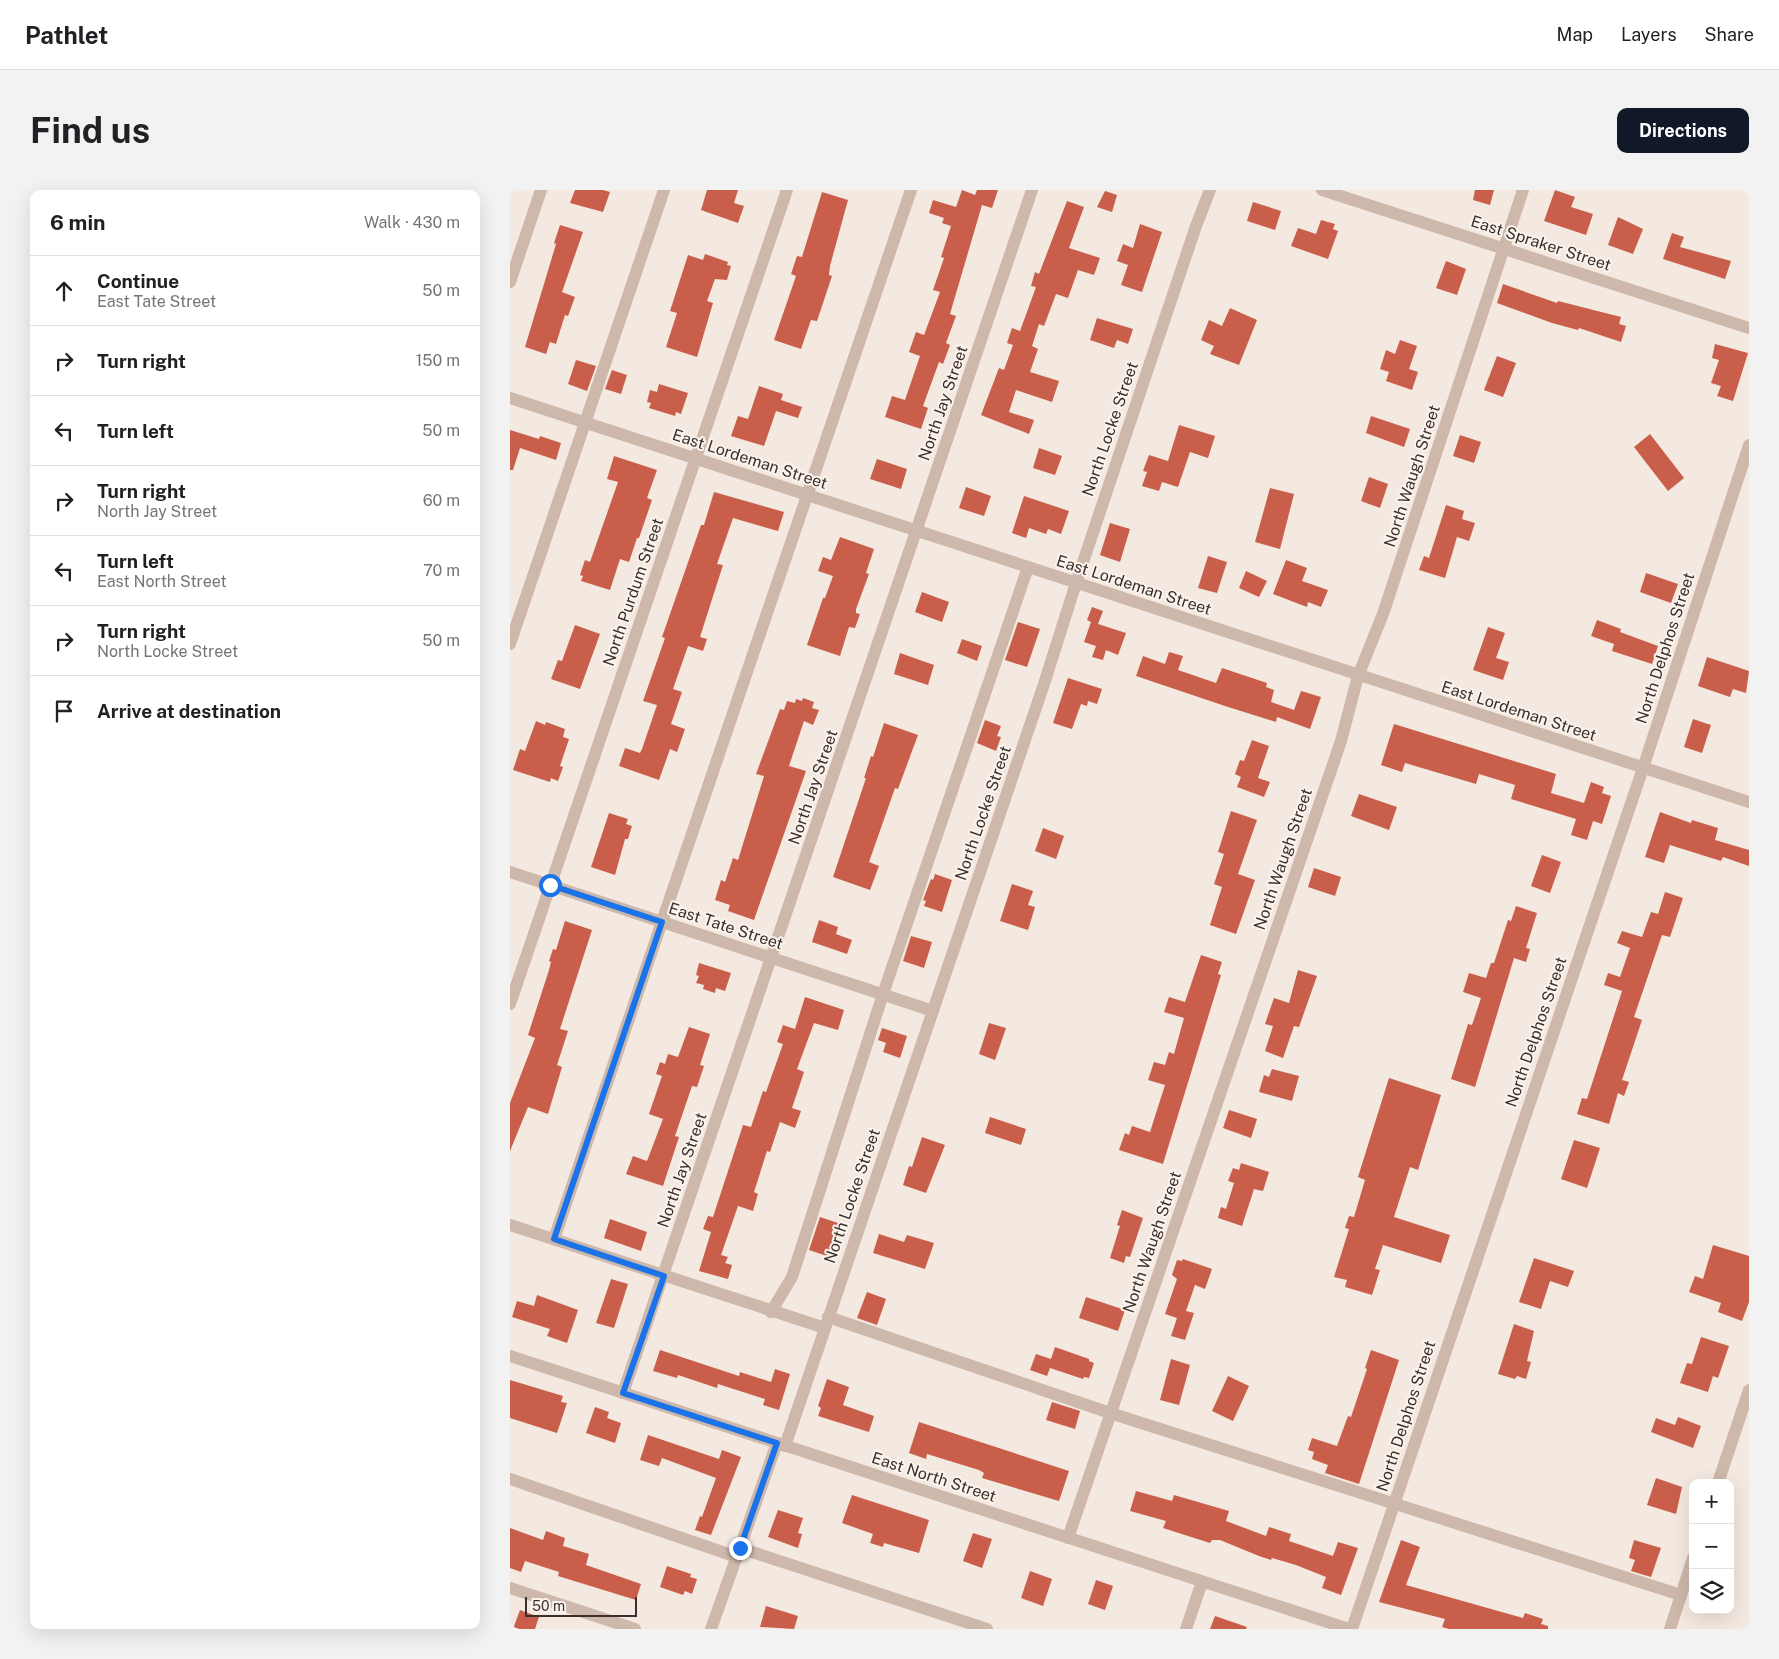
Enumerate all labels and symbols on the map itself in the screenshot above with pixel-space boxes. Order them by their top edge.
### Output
street label: East Spraker Street [1469,211,1613,275]
street label: North Jay Street [914,343,972,463]
street label: North Locke Street [1078,359,1142,499]
street label: North Waugh Street [1380,402,1444,550]
street label: East Lordeman Street [670,425,830,493]
street label: North Purdum Street [599,515,667,669]
street label: East Lordeman Street [1054,551,1214,619]
street label: North Delphos Street [1632,570,1698,726]
street label: East Lordeman Street [1439,677,1599,745]
street label: North Jay Street [784,727,842,847]
street label: North Locke Street [951,743,1015,883]
street label: North Waugh Street [1250,786,1316,932]
route start [539,874,562,897]
street label: East Tate Street [666,899,786,953]
street label: North Delphos Street [1501,954,1571,1110]
street label: North Jay Street [653,1110,711,1230]
street label: North Locke Street [820,1126,884,1266]
street label: North Waugh Street [1119,1169,1185,1315]
street label: North Delphos Street [1373,1338,1439,1494]
street label: East North Street [869,1448,999,1506]
route end [729,1537,752,1560]
scale bar [525,1594,638,1617]

